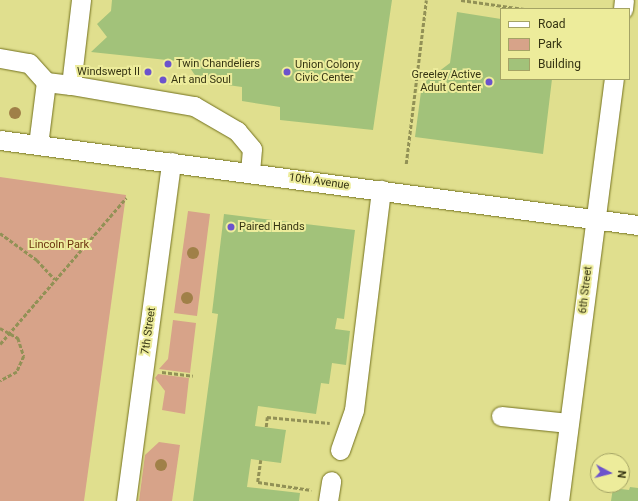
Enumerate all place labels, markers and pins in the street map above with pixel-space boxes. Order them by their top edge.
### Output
place label: Twin Chandeliers [176,57,260,71]
marker: Twin Chandeliers [163,59,173,69]
place label: Union Colony Civic Center [295,59,360,85]
place label: Windswept II [77,65,140,79]
marker: Windswept II [143,67,153,77]
marker: Union Colony Civic Center [282,67,292,77]
place label: Greeley Active Adult Center [412,69,481,95]
place label: Art and Soul [171,73,231,87]
marker: Art and Soul [158,75,168,85]
marker: Greeley Active Adult Center [484,77,494,87]
place label: Paired Hands [239,220,305,234]
marker: Paired Hands [226,222,236,232]

